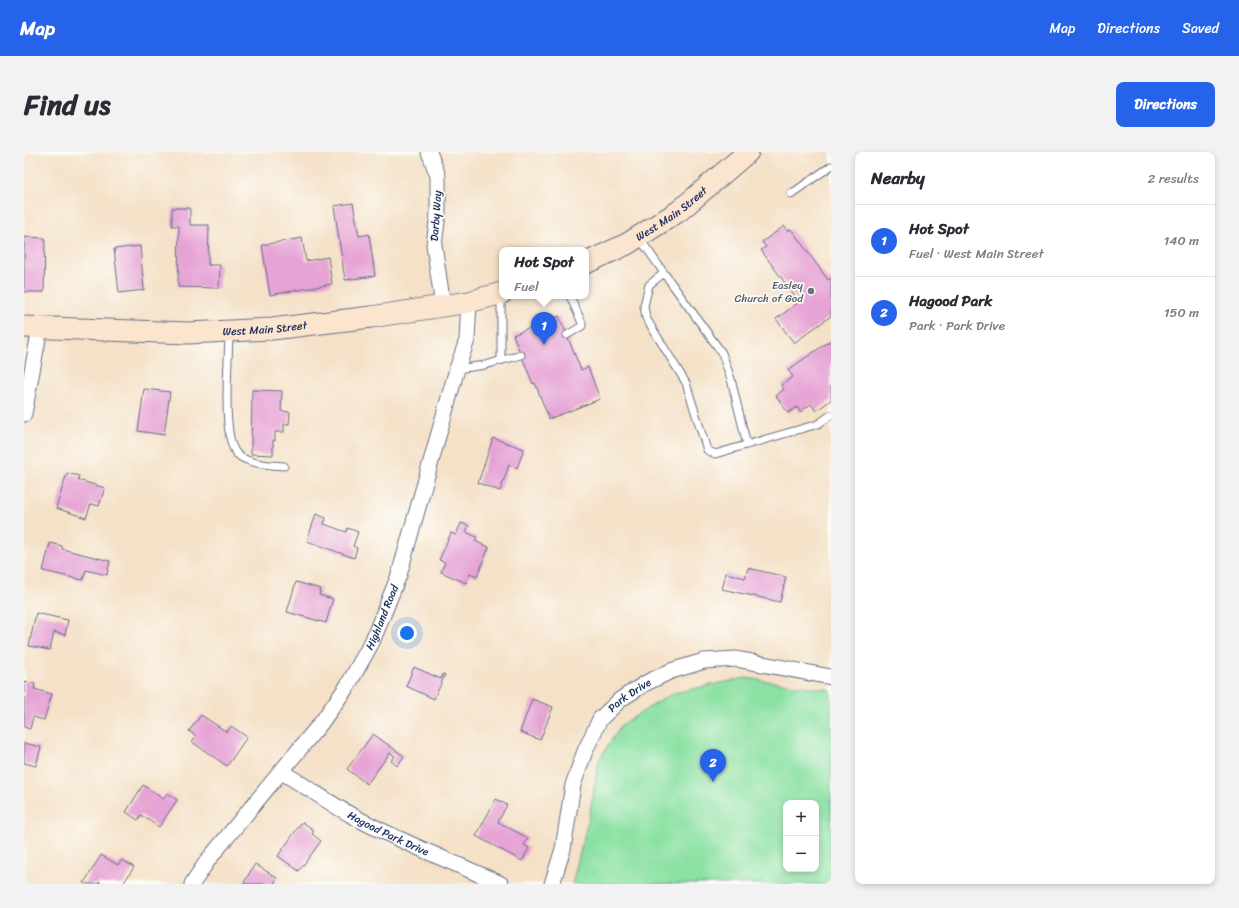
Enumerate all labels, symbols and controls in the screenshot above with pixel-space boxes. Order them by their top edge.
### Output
text: Map [20,12,55,45]
text: Map [1049,16,1075,41]
text: Directions [1097,16,1160,41]
text: Saved [1182,16,1219,41]
text: Find us [24,80,111,129]
button: Directions [1116,82,1215,127]
text: Nearby [871,163,925,193]
text: 2 results [1148,167,1199,190]
street label: West Main Street [632,181,712,246]
street label: Darby Way [425,190,447,242]
text: Hot Spot [909,216,969,242]
text: 1 [881,229,887,252]
text: 140 m [1164,229,1199,252]
text: Fuel · West Main Street [909,242,1044,265]
popup [499,247,589,299]
text: Hot Spot [514,249,574,275]
text: Fuel [514,275,539,298]
place label: Easley Church of God [735,276,804,308]
marker: Easley Church of God [806,286,816,296]
text: Hagood Park [909,288,992,314]
text: 2 [880,301,888,324]
text: 150 m [1164,301,1199,324]
pin: 1 [531,312,557,345]
text: Park · Park Drive [909,314,1005,337]
street label: West Main Street [222,315,309,341]
street label: Highland Road [360,581,404,653]
your location [397,623,417,643]
street label: Park Drive [603,672,655,717]
pin: 2 [700,749,726,782]
map controls [783,800,819,872]
button: + [783,800,819,836]
street label: Hagood Park Drive [344,805,433,861]
button: − [783,836,819,872]

